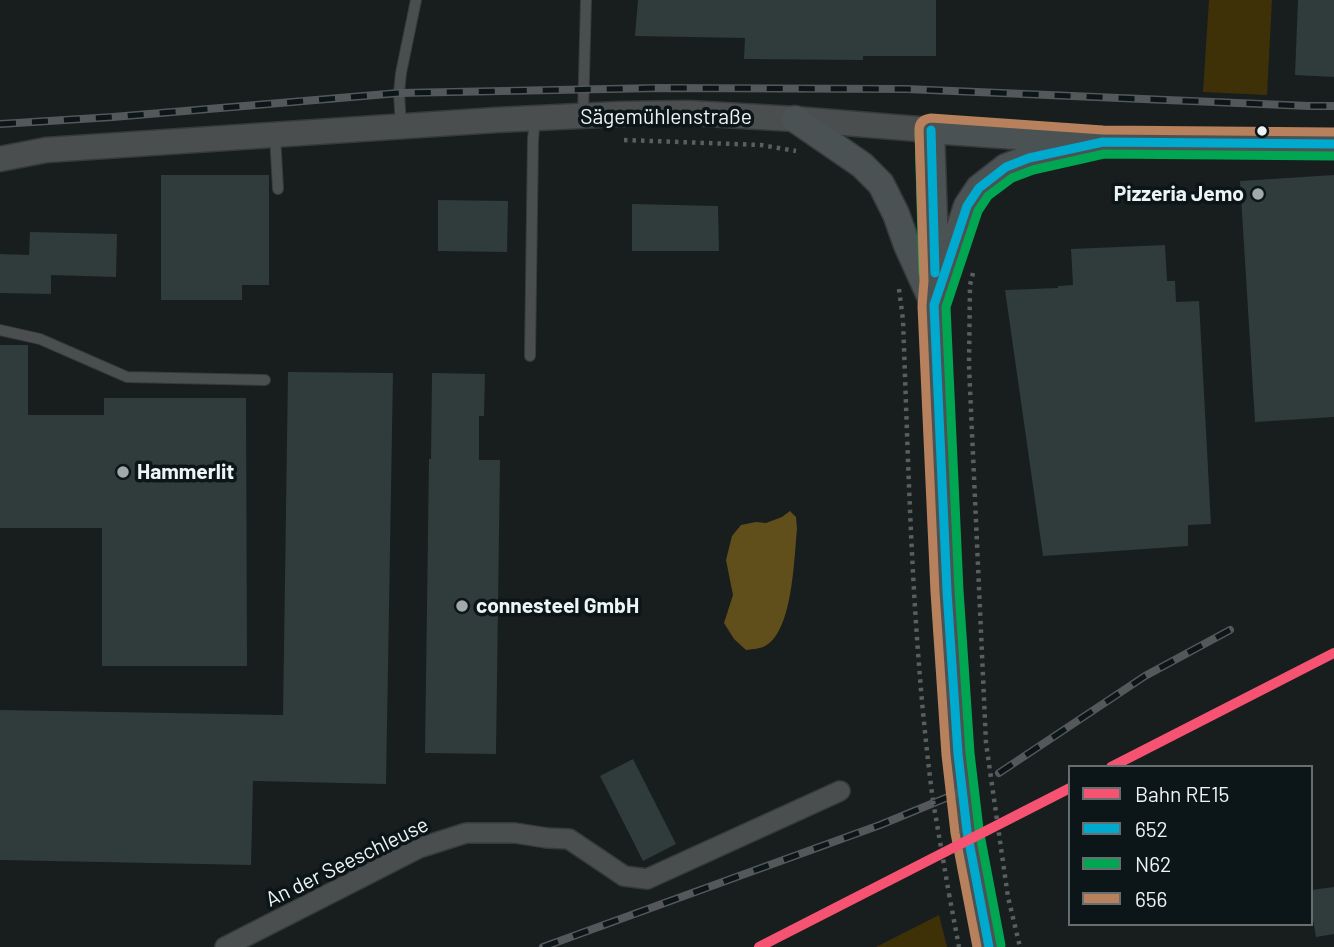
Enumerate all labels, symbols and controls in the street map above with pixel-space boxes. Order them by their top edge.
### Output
street label: Sägemühlenstraße [580,104,752,130]
unlabelled marker [1255,124,1269,138]
place label: Pizzeria Jemo [1114,181,1244,207]
marker: Pizzeria Jemo [1250,186,1266,202]
place label: Hammerlit [137,459,234,485]
marker: Hammerlit [115,464,131,480]
place label: connesteel GmbH [476,593,639,619]
marker: connesteel GmbH [454,598,470,614]
legend [1068,765,1313,926]
text: Bahn RE15 [1135,781,1229,806]
street label: An der Seeschleuse [261,812,433,912]
text: 652 [1135,816,1168,841]
text: N62 [1135,851,1171,876]
text: 656 [1135,886,1167,911]

